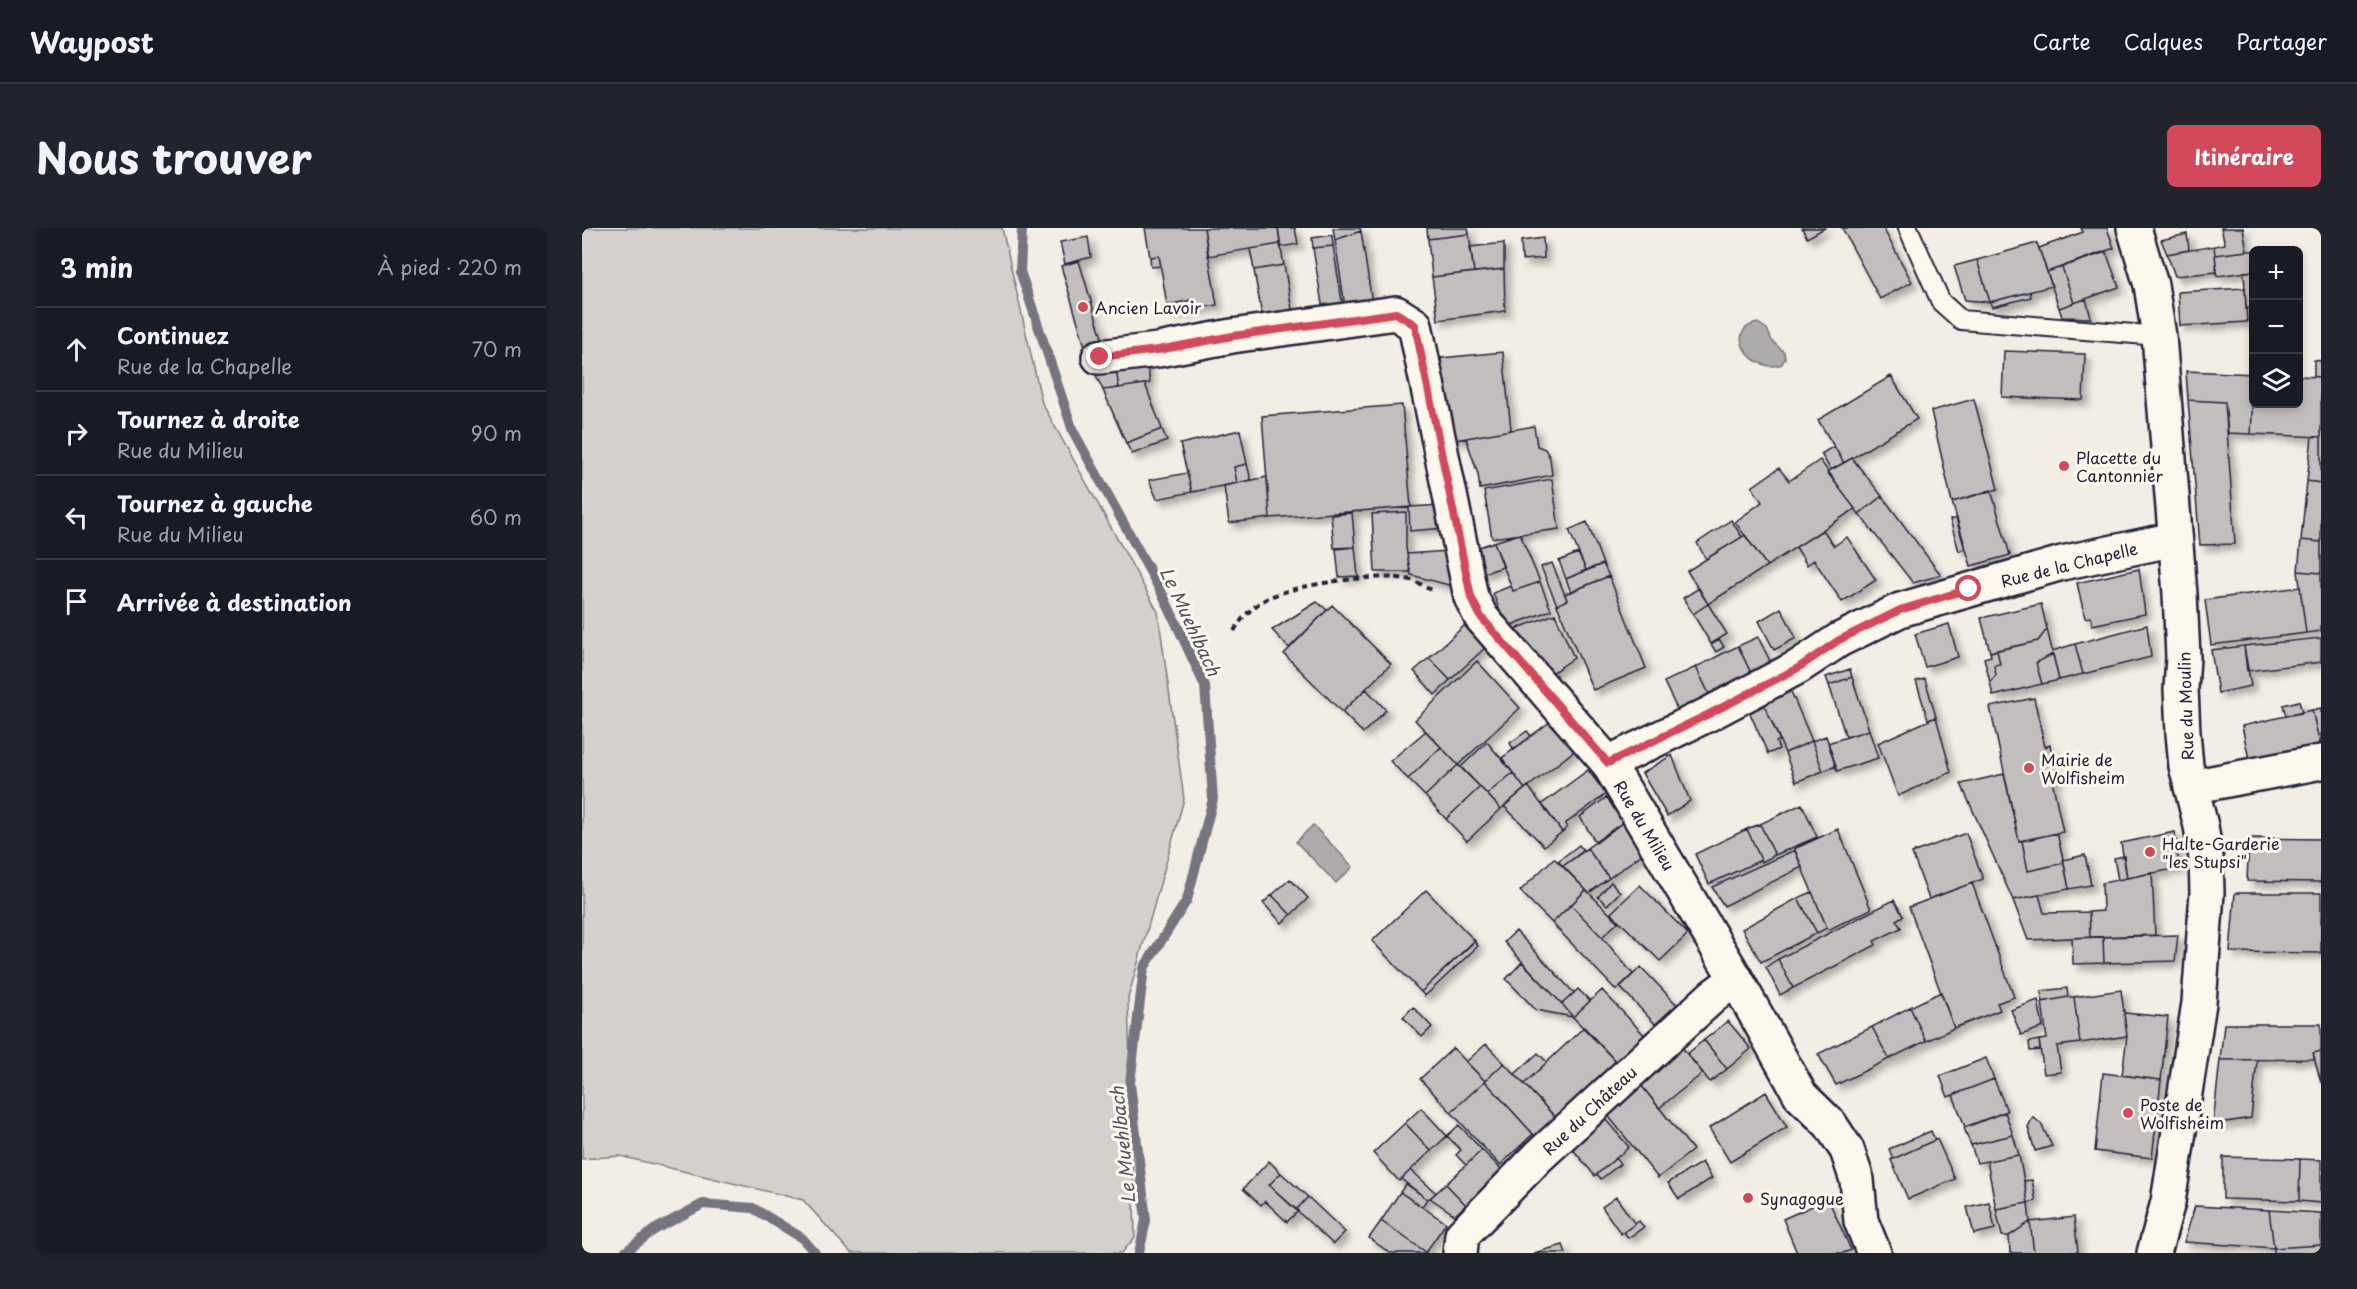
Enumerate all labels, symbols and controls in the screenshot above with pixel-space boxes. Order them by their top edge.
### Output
text: Waypost [30,20,154,63]
text: Carte [2033,25,2091,57]
text: Calques [2124,25,2203,57]
text: Partager [2236,25,2327,57]
text: Nous trouver [36,125,312,188]
button: Itinéraire [2167,125,2321,187]
map controls [2249,246,2303,408]
button: + [2249,246,2303,300]
text: 3 min [60,248,133,287]
text: À pied · 220 m [378,252,522,282]
place label: Ancien Lavoir [1095,295,1202,319]
marker: Ancien Lavoir [1076,300,1090,314]
button: − [2249,300,2303,354]
text: Continuez [117,318,229,351]
icon: ahead [60,333,93,366]
text: 70 m [472,334,522,364]
route end [1086,343,1112,369]
text: Rue de la Chapelle [117,351,292,381]
button: layers [2249,354,2303,408]
text: Tournez à droite [117,402,300,435]
icon: right [60,417,93,450]
text: 90 m [471,418,522,448]
text: Rue du Milieu [117,435,244,465]
place label: Placette du Cantonnier [2076,445,2164,487]
marker: Placette du Cantonnier [2057,459,2071,473]
text: Tournez à gauche [117,486,313,519]
icon: left [60,501,93,534]
text: 60 m [470,502,522,532]
text: Rue du Milieu [117,519,244,549]
street label: Rue de la Chapelle [1998,535,2140,593]
water label: Le Muehlbach [1154,562,1228,680]
route start [1955,575,1981,601]
icon: arrive [60,585,93,618]
text: Arrivée à destination [117,585,351,618]
street label: Rue du Moulin [2171,651,2199,761]
place label: Mairie de Wolfisheim [2041,747,2125,789]
marker: Mairie de Wolfisheim [2022,761,2036,775]
street label: Rue du Milieu [1609,775,1681,875]
place label: Halte-Garderie "les Stupsi" [2162,831,2280,873]
marker: Halte-Garderie "les Stupsi" [2143,845,2157,859]
street label: Rue du Château [1536,1060,1642,1160]
water label: Le Muehlbach [1102,1085,1142,1205]
place label: Poste de Wolfisheim [2140,1092,2224,1134]
marker: Poste de Wolfisheim [2121,1106,2135,1120]
place label: Synagogue [1760,1186,1844,1210]
marker: Synagogue [1741,1191,1755,1205]

